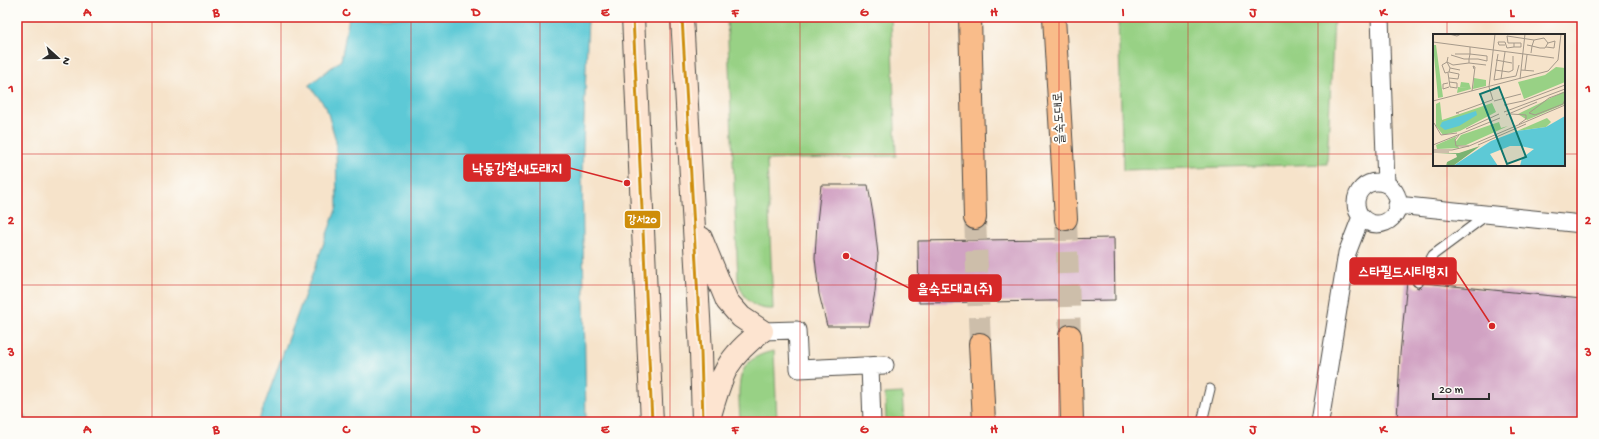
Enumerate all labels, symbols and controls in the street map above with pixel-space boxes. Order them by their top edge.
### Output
text: A [82,6,92,21]
text: B [212,6,221,21]
text: C [341,6,351,21]
text: D [471,6,481,21]
text: E [601,6,610,21]
text: F [731,6,740,21]
text: G [860,6,869,21]
text: H [990,6,998,21]
text: I [1121,6,1125,21]
text: J [1249,6,1258,21]
text: K [1378,6,1388,21]
text: L [1510,6,1516,21]
inset map [1433,34,1565,166]
north arrow [38,38,78,78]
text: N [59,55,72,66]
text: 1 [7,82,14,97]
text: 1 [1584,82,1591,97]
street label: 을숙도대로 [1051,91,1069,145]
callout: 낙동강철새도래지 [464,155,570,181]
text: 낙동강철새도래지 [472,161,562,179]
line badge: 강서20 [624,210,661,229]
text: 2 [8,214,15,229]
text: 강서20 [627,214,657,227]
text: 2 [1585,214,1592,229]
callout: 스타필드시티명지 [1350,258,1456,284]
text: 스타필드시티명지 [1358,265,1448,282]
callout: 을숙도대교(주) [909,275,1001,301]
text: 을숙도대교(주) [917,282,993,299]
text: 3 [7,346,15,361]
text: 3 [1584,346,1592,361]
scale bar [1433,375,1489,401]
text: 20 m [1439,384,1464,398]
text: A [82,423,92,438]
text: B [212,423,221,438]
text: C [341,423,351,438]
text: D [471,423,481,438]
text: E [601,423,610,438]
text: F [731,423,740,438]
text: G [860,423,869,438]
text: H [990,423,998,438]
text: I [1121,423,1125,438]
text: J [1249,423,1258,438]
text: K [1378,423,1388,438]
text: L [1510,423,1516,438]

